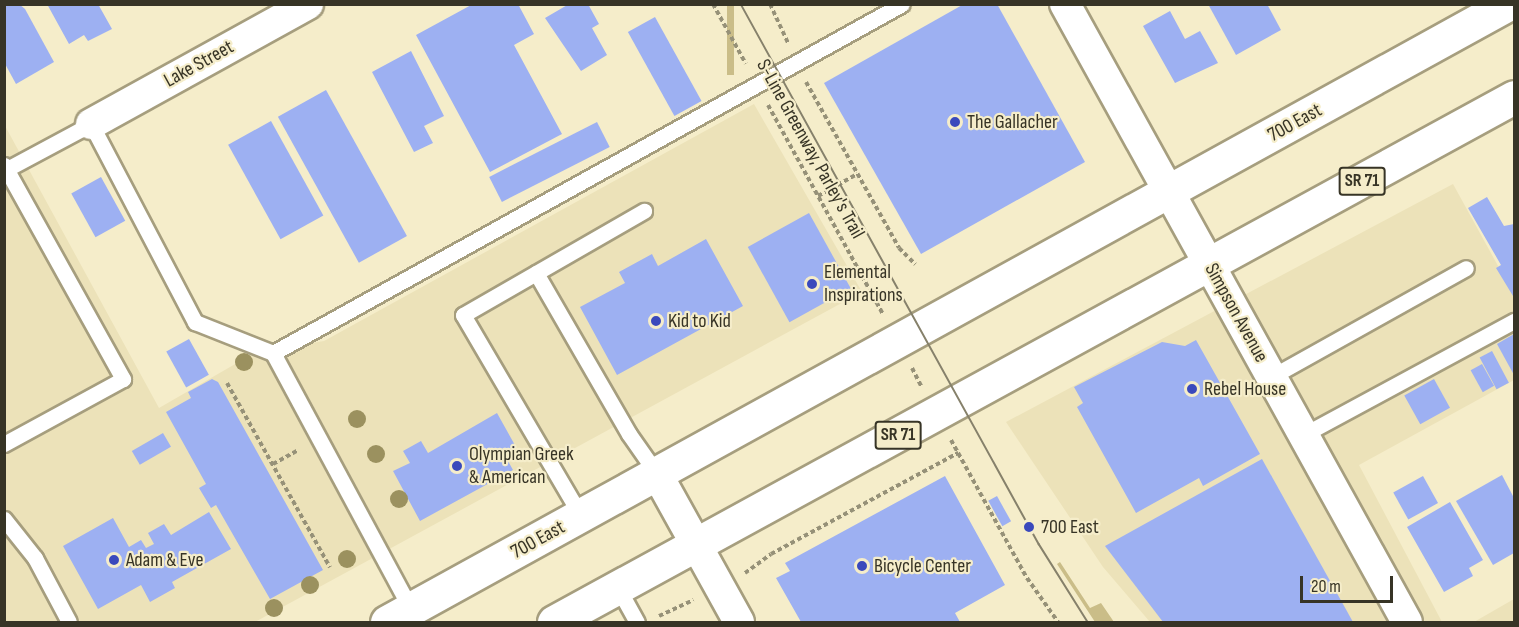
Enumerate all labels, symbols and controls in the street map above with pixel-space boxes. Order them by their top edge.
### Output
street label: Lake Street [160,35,238,93]
street label: S-Line Greenway, Parley's Trail [751,55,869,243]
street label: 700 East [1264,98,1326,148]
place label: The Gallacher [967,110,1058,134]
marker: The Gallacher [948,115,962,129]
road number: SR 71 [1338,166,1386,196]
street label: Simpson Avenue [1199,259,1273,367]
place label: Elemental Inspirations [824,260,903,307]
marker: Elemental Inspirations [805,277,819,291]
place label: Kid to Kid [668,309,731,333]
marker: Kid to Kid [649,314,663,328]
place label: Rebel House [1204,377,1286,401]
marker: Rebel House [1185,382,1199,396]
road number: SR 71 [874,420,922,450]
place label: Olympian Greek & American [469,442,574,489]
marker: Olympian Greek & American [450,459,464,473]
street label: 700 East [507,515,569,565]
place label: 700 East [1041,515,1099,539]
marker: 700 East [1022,520,1036,534]
place label: Adam & Eve [126,548,203,572]
marker: Adam & Eve [107,553,121,567]
place label: Bicycle Center [874,554,971,578]
marker: Bicycle Center [855,559,869,573]
scale bar [1303,564,1396,602]
text: 20 m [1311,576,1341,597]

